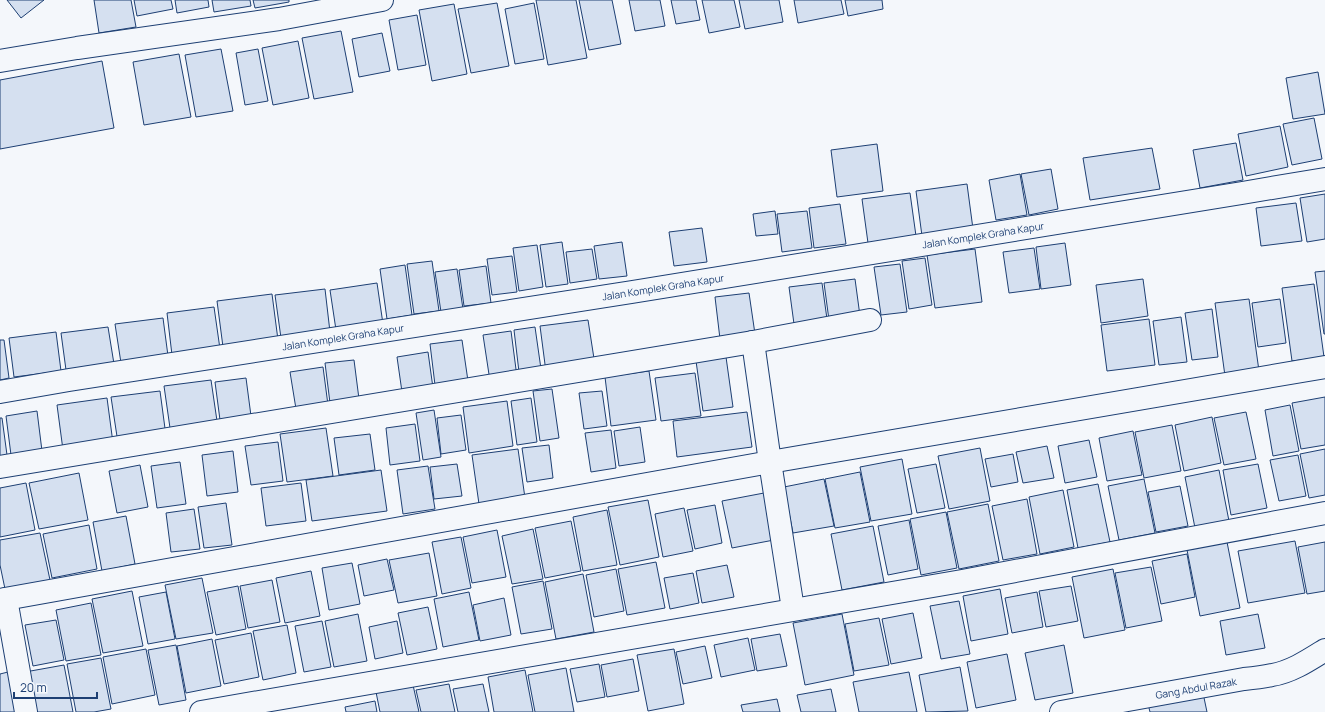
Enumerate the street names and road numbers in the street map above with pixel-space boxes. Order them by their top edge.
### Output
street label: Jalan Komplek Graha Kapur [921,218,1045,252]
street label: Jalan Komplek Graha Kapur [601,270,725,304]
street label: Jalan Komplek Graha Kapur [281,320,405,354]
street label: Gang Abdul Razak [1154,674,1239,702]

